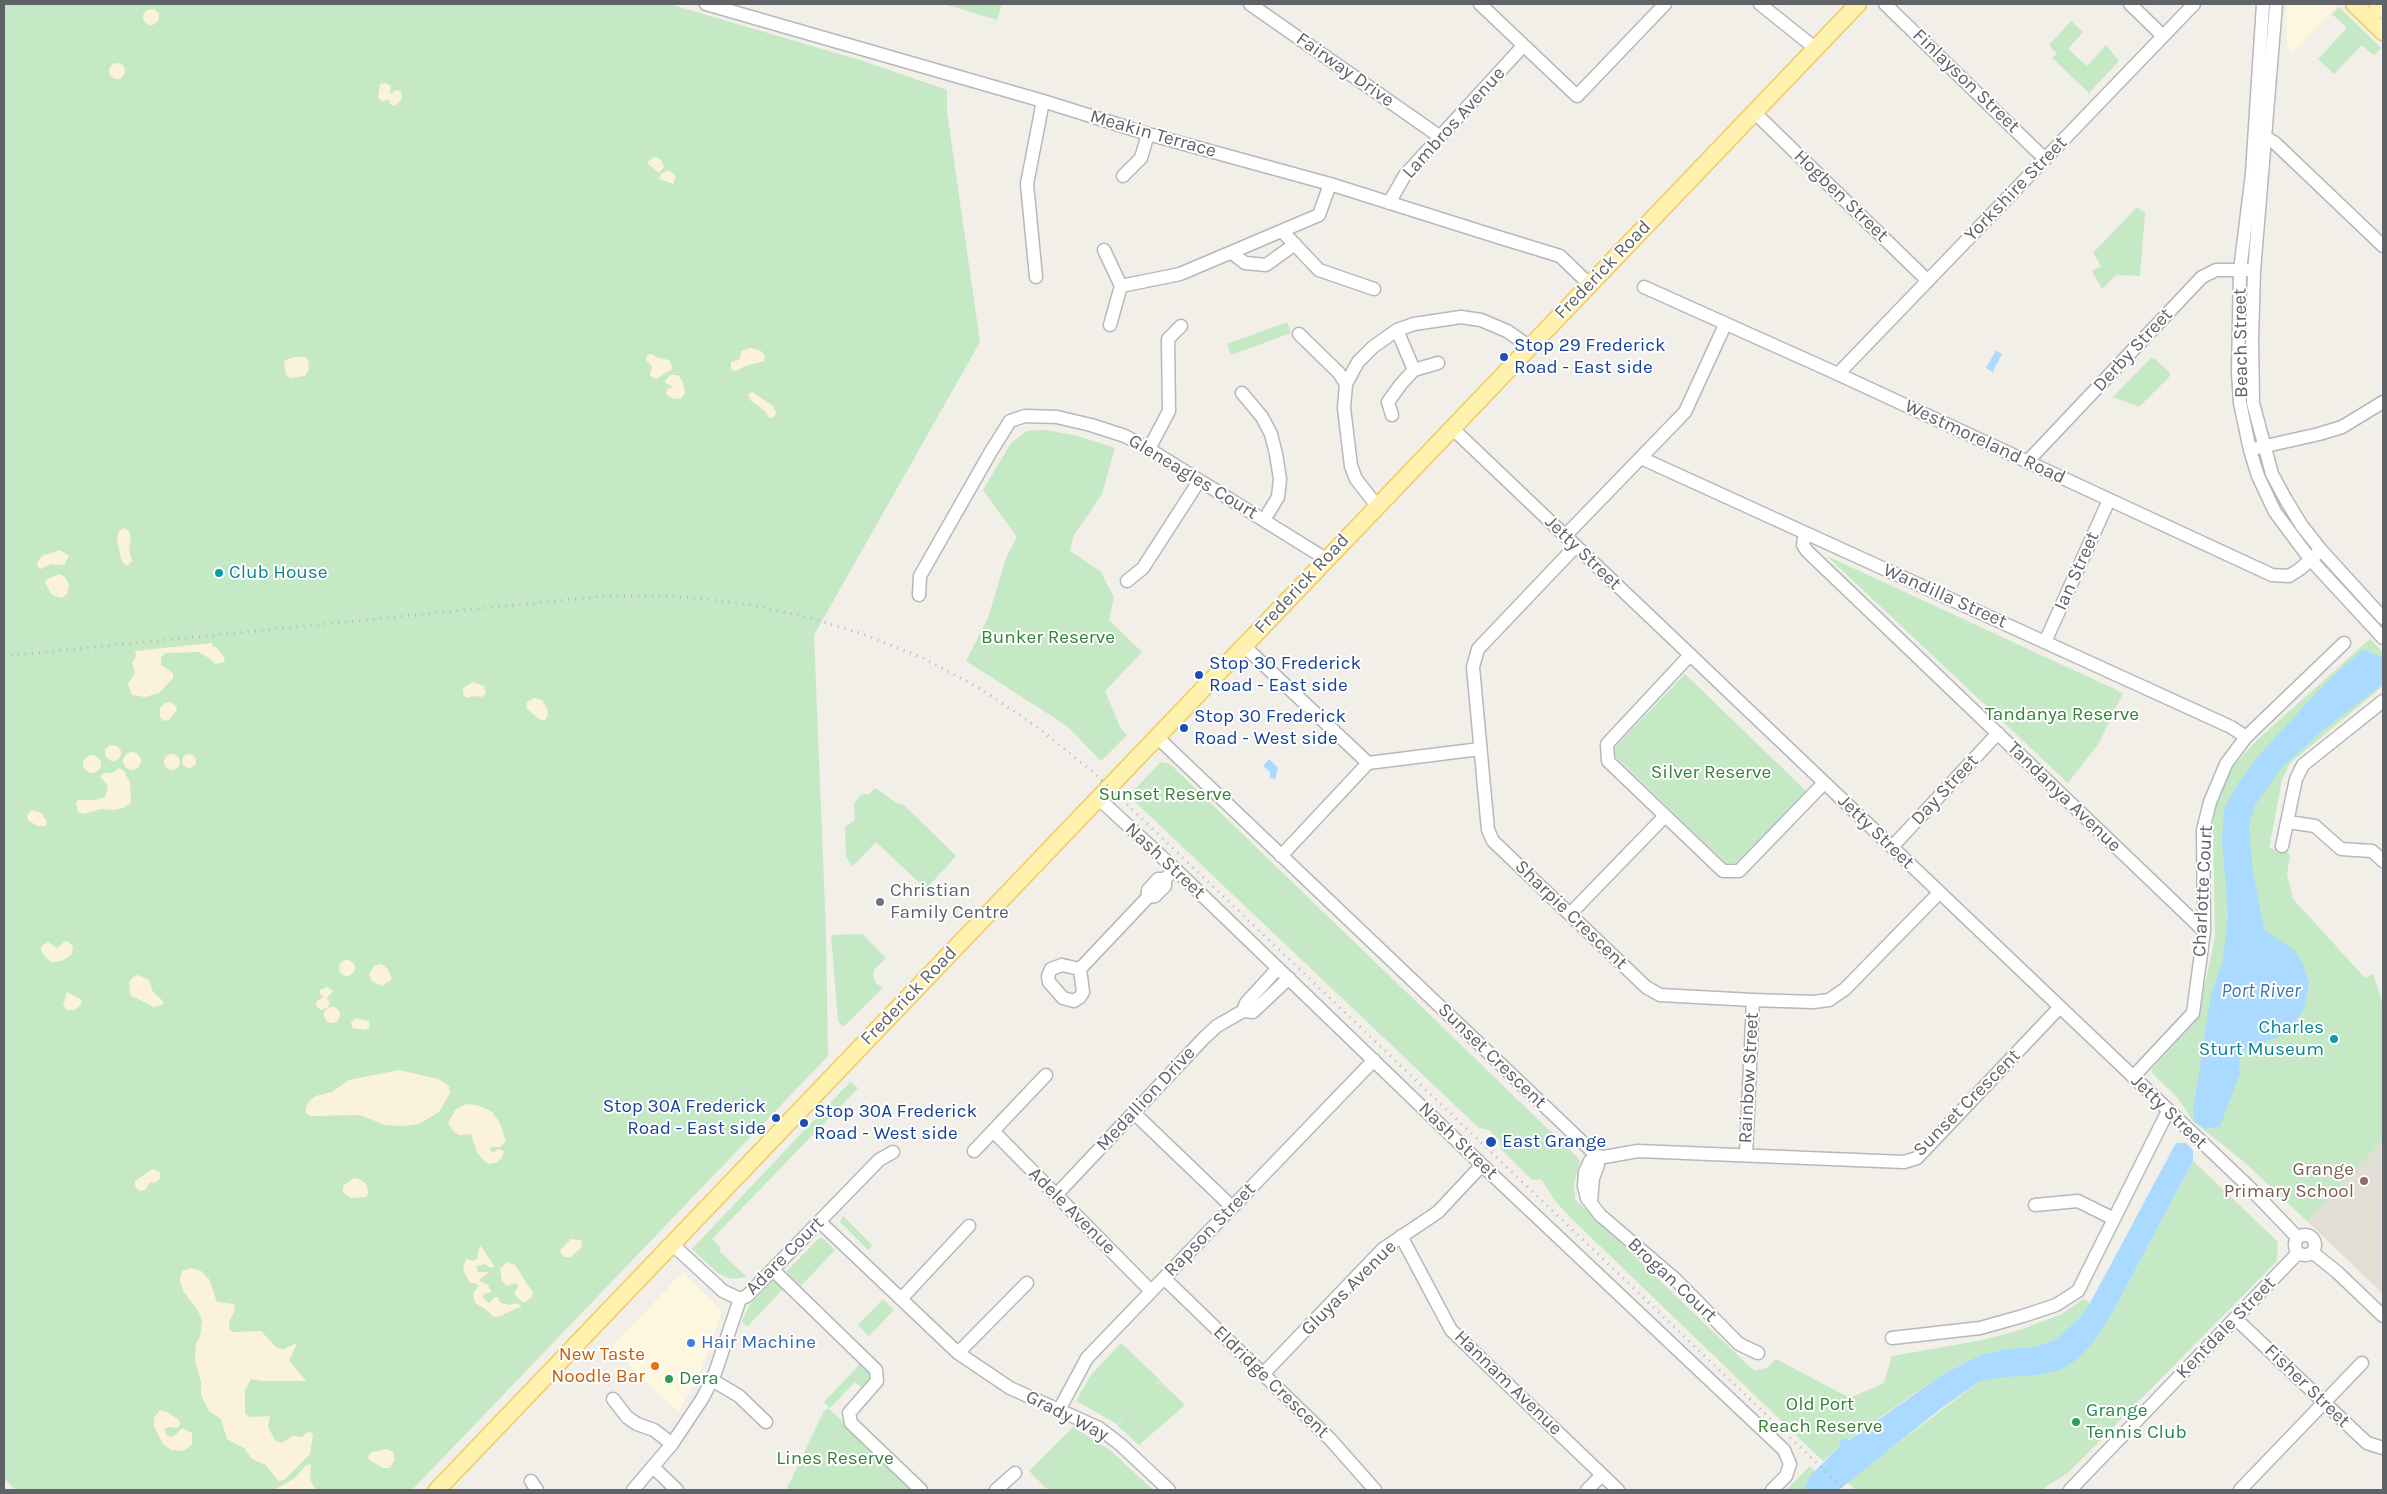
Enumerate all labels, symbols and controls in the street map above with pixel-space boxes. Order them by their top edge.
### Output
street label: Finlayson Street [1908,24,2024,138]
street label: Fairway Drive [1292,28,1398,112]
street label: Lambros Avenue [1398,62,1510,184]
street label: Meakin Terrace [1087,105,1219,163]
street label: Yorkshire Street [1960,132,2072,246]
street label: Hogben Street [1789,145,1893,247]
street label: Frederick Road [1550,216,1656,324]
street label: Beach Street [2229,288,2253,398]
street label: Derby Street [2089,303,2177,397]
place label: Stop 29 Frederick Road - East side [1514,335,1666,379]
marker: Stop 29 Frederick Road - East side [1498,351,1510,363]
street label: Westmoreland Road [1901,395,2069,489]
street label: Gleneagles Court [1124,429,1262,525]
street label: Jetty Street [1540,511,1626,595]
street label: Ian Street [2050,528,2104,614]
street label: Frederick Road [1250,529,1354,639]
street label: Wandilla Street [1880,559,2010,633]
place label: Club House [229,562,328,584]
marker: Club House [213,567,225,579]
park label: Bunker Reserve [981,627,1115,649]
place label: Stop 30 Frederick Road - East side [1209,653,1361,697]
marker: Stop 30 Frederick Road - East side [1193,669,1205,681]
park label: Tandanya Reserve [1985,704,2139,726]
place label: Stop 30 Frederick Road - West side [1194,706,1346,750]
marker: Stop 30 Frederick Road - West side [1178,722,1190,734]
street label: Tandanya Avenue [2002,737,2126,857]
street label: Day Street [1906,750,1984,830]
park label: Silver Reserve [1651,762,1771,784]
park label: Sunset Reserve [1098,784,1232,806]
street label: Jetty Street [1833,790,1919,874]
street label: Nash Street [1120,818,1210,904]
street label: Charlotte Court [2188,824,2218,958]
street label: Sharpie Crescent [1510,855,1632,975]
place label: Christian Family Centre [890,880,1009,924]
marker: Christian Family Centre [874,896,886,908]
street label: Frederick Road [856,942,962,1050]
water label: Port River [2221,979,2301,1003]
street label: Sunset Crescent [1433,998,1551,1114]
street label: Rainbow Street [1734,1012,1764,1144]
place label: Charles Sturt Museum [2199,1017,2324,1061]
marker: Charles Sturt Museum [2328,1033,2340,1045]
street label: Medallion Drive [1092,1042,1200,1156]
street label: Sunset Crescent [1909,1045,2025,1161]
street label: Jetty Street [2126,1070,2212,1154]
place label: Stop 30A Frederick Road - East side [603,1096,766,1140]
street label: Nash Street [1414,1098,1502,1184]
place label: Stop 30A Frederick Road - West side [814,1101,977,1145]
marker: Stop 30A Frederick Road - East side [770,1112,782,1124]
marker: Stop 30A Frederick Road - West side [798,1117,810,1129]
place label: East Grange [1502,1131,1606,1153]
marker: East Grange [1484,1135,1498,1149]
place label: Grange Primary School [2224,1159,2354,1203]
street label: Adele Avenue [1024,1163,1120,1259]
marker: Grange Primary School [2358,1175,2370,1187]
street label: Rapson Street [1160,1178,1260,1282]
street label: Adare Court [741,1212,829,1300]
street label: Brogan Court [1623,1233,1721,1327]
street label: Gluyas Avenue [1297,1236,1401,1340]
street label: Kentdale Street [2171,1272,2281,1384]
street label: Eldridge Crescent [1208,1321,1334,1443]
street label: Hannam Avenue [1449,1326,1567,1440]
place label: Hair Machine [701,1332,816,1354]
marker: Hair Machine [685,1337,697,1349]
street label: Fisher Street [2259,1339,2355,1433]
place label: New Taste Noodle Bar [551,1344,645,1388]
marker: New Taste Noodle Bar [649,1360,661,1372]
place label: Dera [679,1368,719,1390]
marker: Dera [663,1373,675,1385]
street label: Grady Way [1022,1385,1112,1447]
park label: Old Port Reach Reserve [1758,1394,1882,1438]
place label: Grange Tennis Club [2086,1400,2187,1444]
marker: Grange Tennis Club [2070,1416,2082,1428]
park label: Lines Reserve [776,1448,894,1470]

